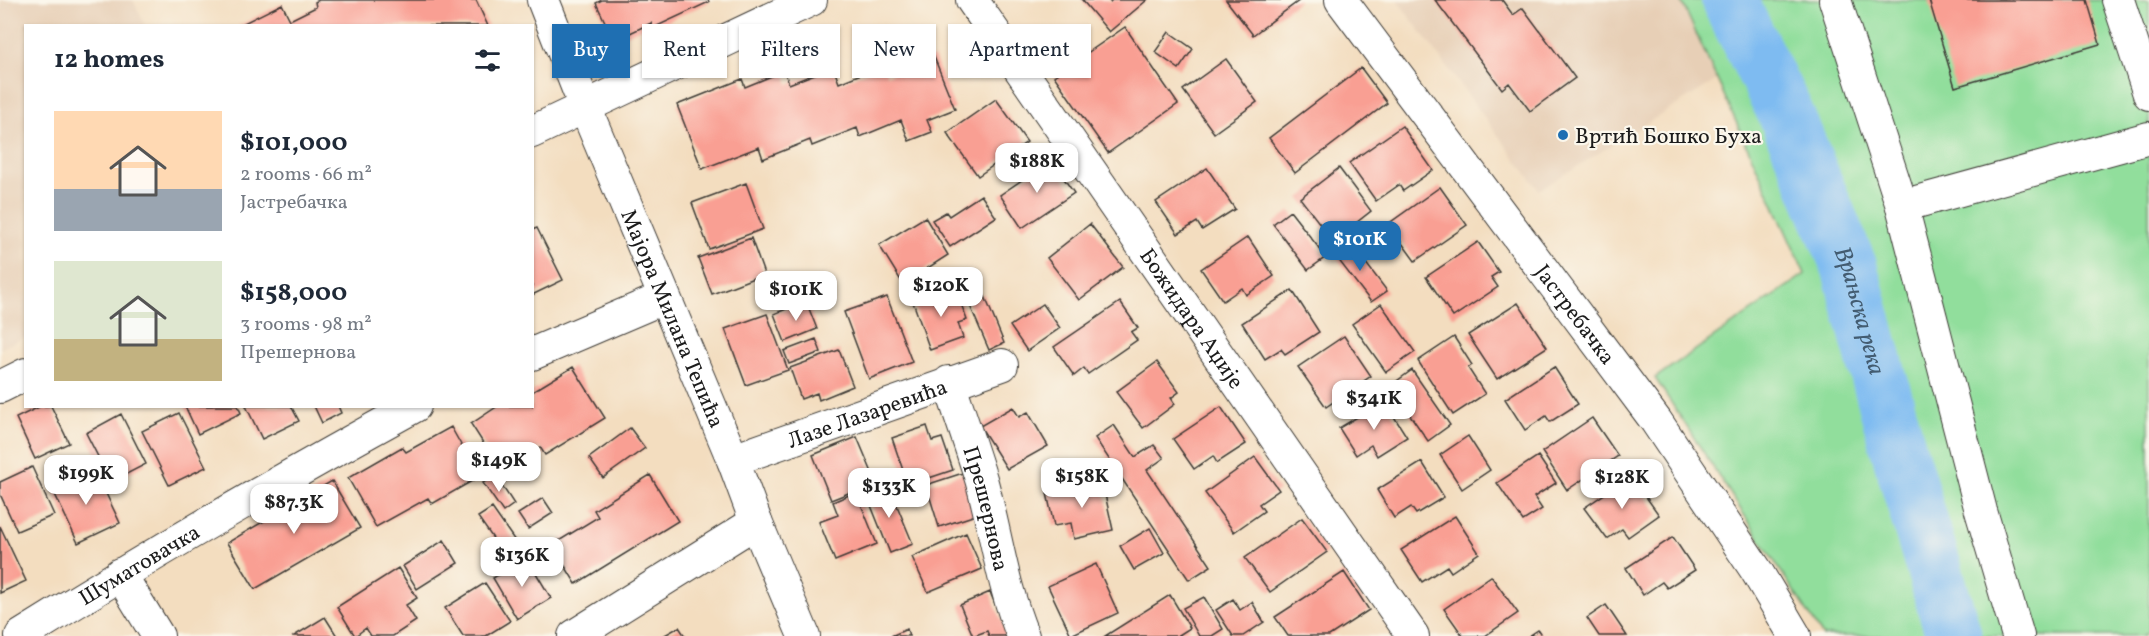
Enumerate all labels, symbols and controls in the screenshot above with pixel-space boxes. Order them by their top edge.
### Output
chip: Buy [552,24,630,78]
chip: Rent [642,24,727,78]
chip: Filters [739,24,840,78]
chip: New [852,24,936,78]
chip: Apartment [948,24,1091,78]
text: 12 homes [54,42,165,78]
icon: filters [471,44,504,77]
place label: Вртић Бошко Буха [1575,122,1762,153]
text: $101,000 [240,125,348,161]
marker: Вртић Бошко Буха [1556,128,1570,142]
icon: home [102,135,174,207]
pin: $188K [995,143,1079,194]
text: $188K [1009,148,1065,176]
text: 2 rooms · 66 m² [240,161,372,189]
text: Јастребачка [240,189,348,217]
street label: Мајора Милана Тепића [612,205,731,433]
pin: $101K [1318,221,1402,272]
text: $101K [1333,226,1387,254]
water label: Врањска река [1824,242,1893,379]
street label: Божидара Аџије [1131,243,1250,396]
street label: Јастребачка [1526,259,1622,372]
pin: $120K [899,267,983,318]
pin: $101K [754,271,838,322]
text: $120K [913,272,969,300]
text: $158,000 [240,275,347,311]
text: $101K [769,276,823,304]
icon: home [102,285,174,357]
text: 3 rooms · 98 m² [240,311,372,339]
text: Прешернова [240,339,356,367]
street label: Лазе Лазаревића [784,373,952,458]
pin: $341K [1332,380,1416,431]
text: $341K [1346,385,1402,413]
pin: $149K [457,442,541,493]
street label: Прешернова [953,443,1015,574]
text: $149K [471,447,527,475]
pin: $199K [44,455,128,506]
pin: $158K [1040,458,1124,509]
pin: $128K [1580,459,1664,510]
text: $199K [58,460,114,488]
text: $158K [1055,463,1109,491]
text: $128K [1595,464,1649,492]
pin: $133K [847,468,931,519]
text: $133K [862,473,916,501]
pin: $87.3K [245,484,343,535]
text: $87.3K [264,489,324,517]
street label: Шуматовачка [73,518,207,615]
pin: $136K [480,537,564,588]
text: $136K [495,542,549,570]

